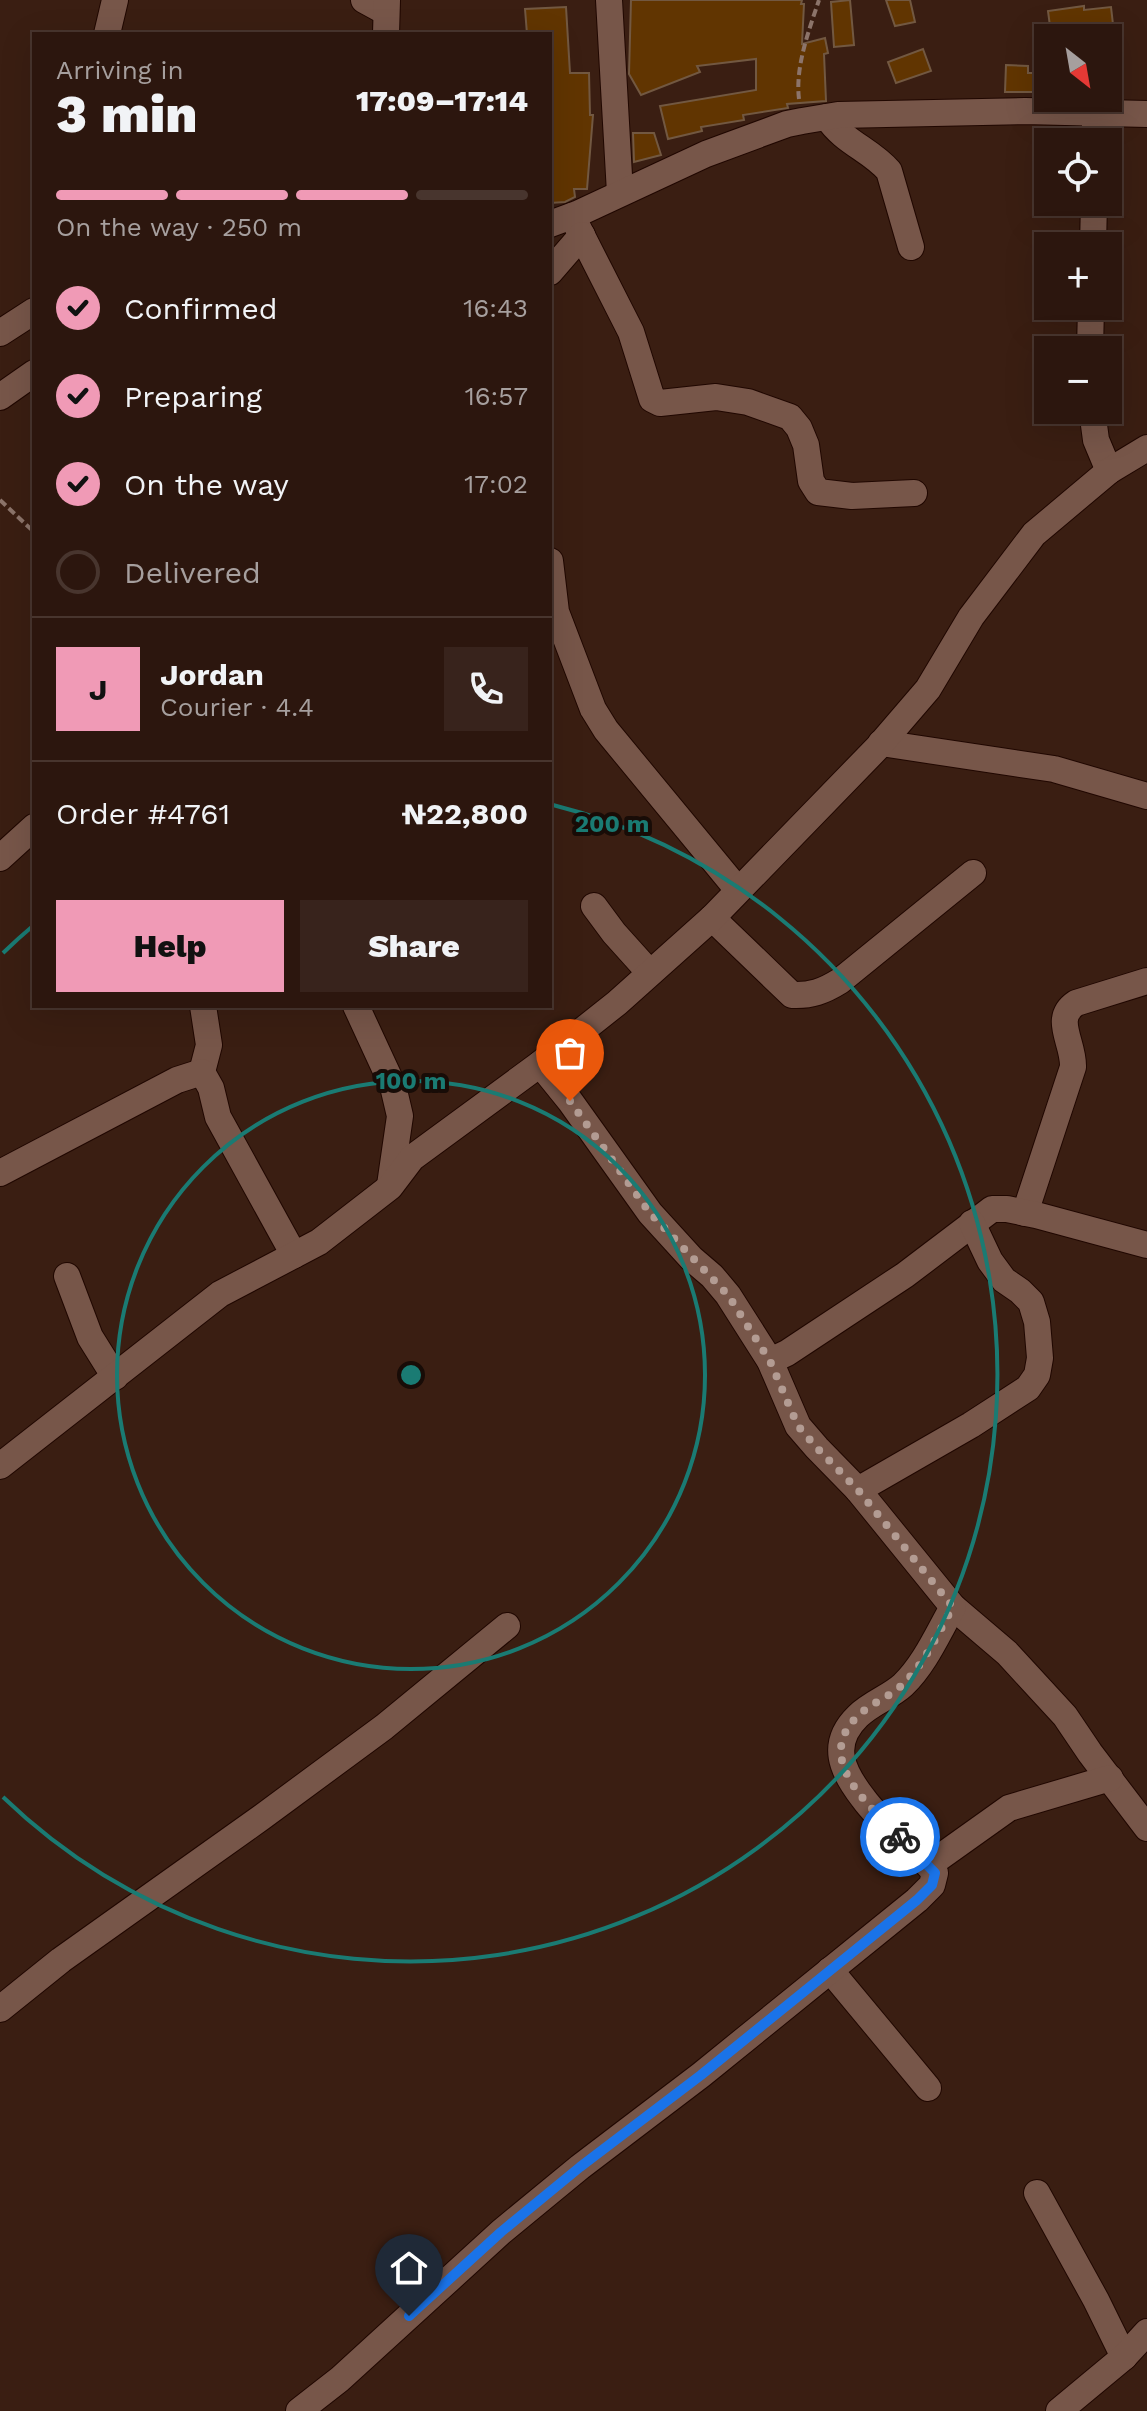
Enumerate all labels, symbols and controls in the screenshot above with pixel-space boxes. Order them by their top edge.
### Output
north arrow [1034,24,1122,112]
map controls [1034,24,1122,424]
text: Arriving in [56,55,184,85]
text: 17:09–17:14 [356,83,528,118]
text: 3 min [56,84,198,145]
button: locate [1034,128,1122,216]
text: On the way · 250 m [56,212,302,242]
button: + [1034,232,1122,320]
icon: check [56,286,100,330]
text: Confirmed [124,291,278,326]
text: 16:43 [463,293,528,323]
button: − [1034,336,1122,424]
icon: check [56,374,100,418]
text: Preparing [124,379,262,414]
text: 16:57 [465,381,528,411]
icon: check [56,462,100,506]
text: On the way [124,467,289,502]
text: 17:02 [464,469,528,499]
text: Delivered [124,555,261,590]
button: phone [444,647,528,731]
text: Jordan [160,657,264,692]
text: J [89,672,107,707]
text: Courier · 4.4 [160,692,314,722]
text: Order #4761 [56,796,230,831]
text: ₦22,800 [401,796,528,831]
text: 200 m [575,810,649,838]
button: Help [56,900,284,992]
button: Share [300,900,528,992]
pin [536,1019,604,1101]
icon: bag [548,1031,592,1075]
text: 100 m [376,1067,446,1095]
centre of rings [397,1361,425,1389]
courier [860,1797,940,1877]
icon: bike [878,1815,922,1859]
pin [375,2234,443,2316]
icon: home [387,2246,431,2290]

